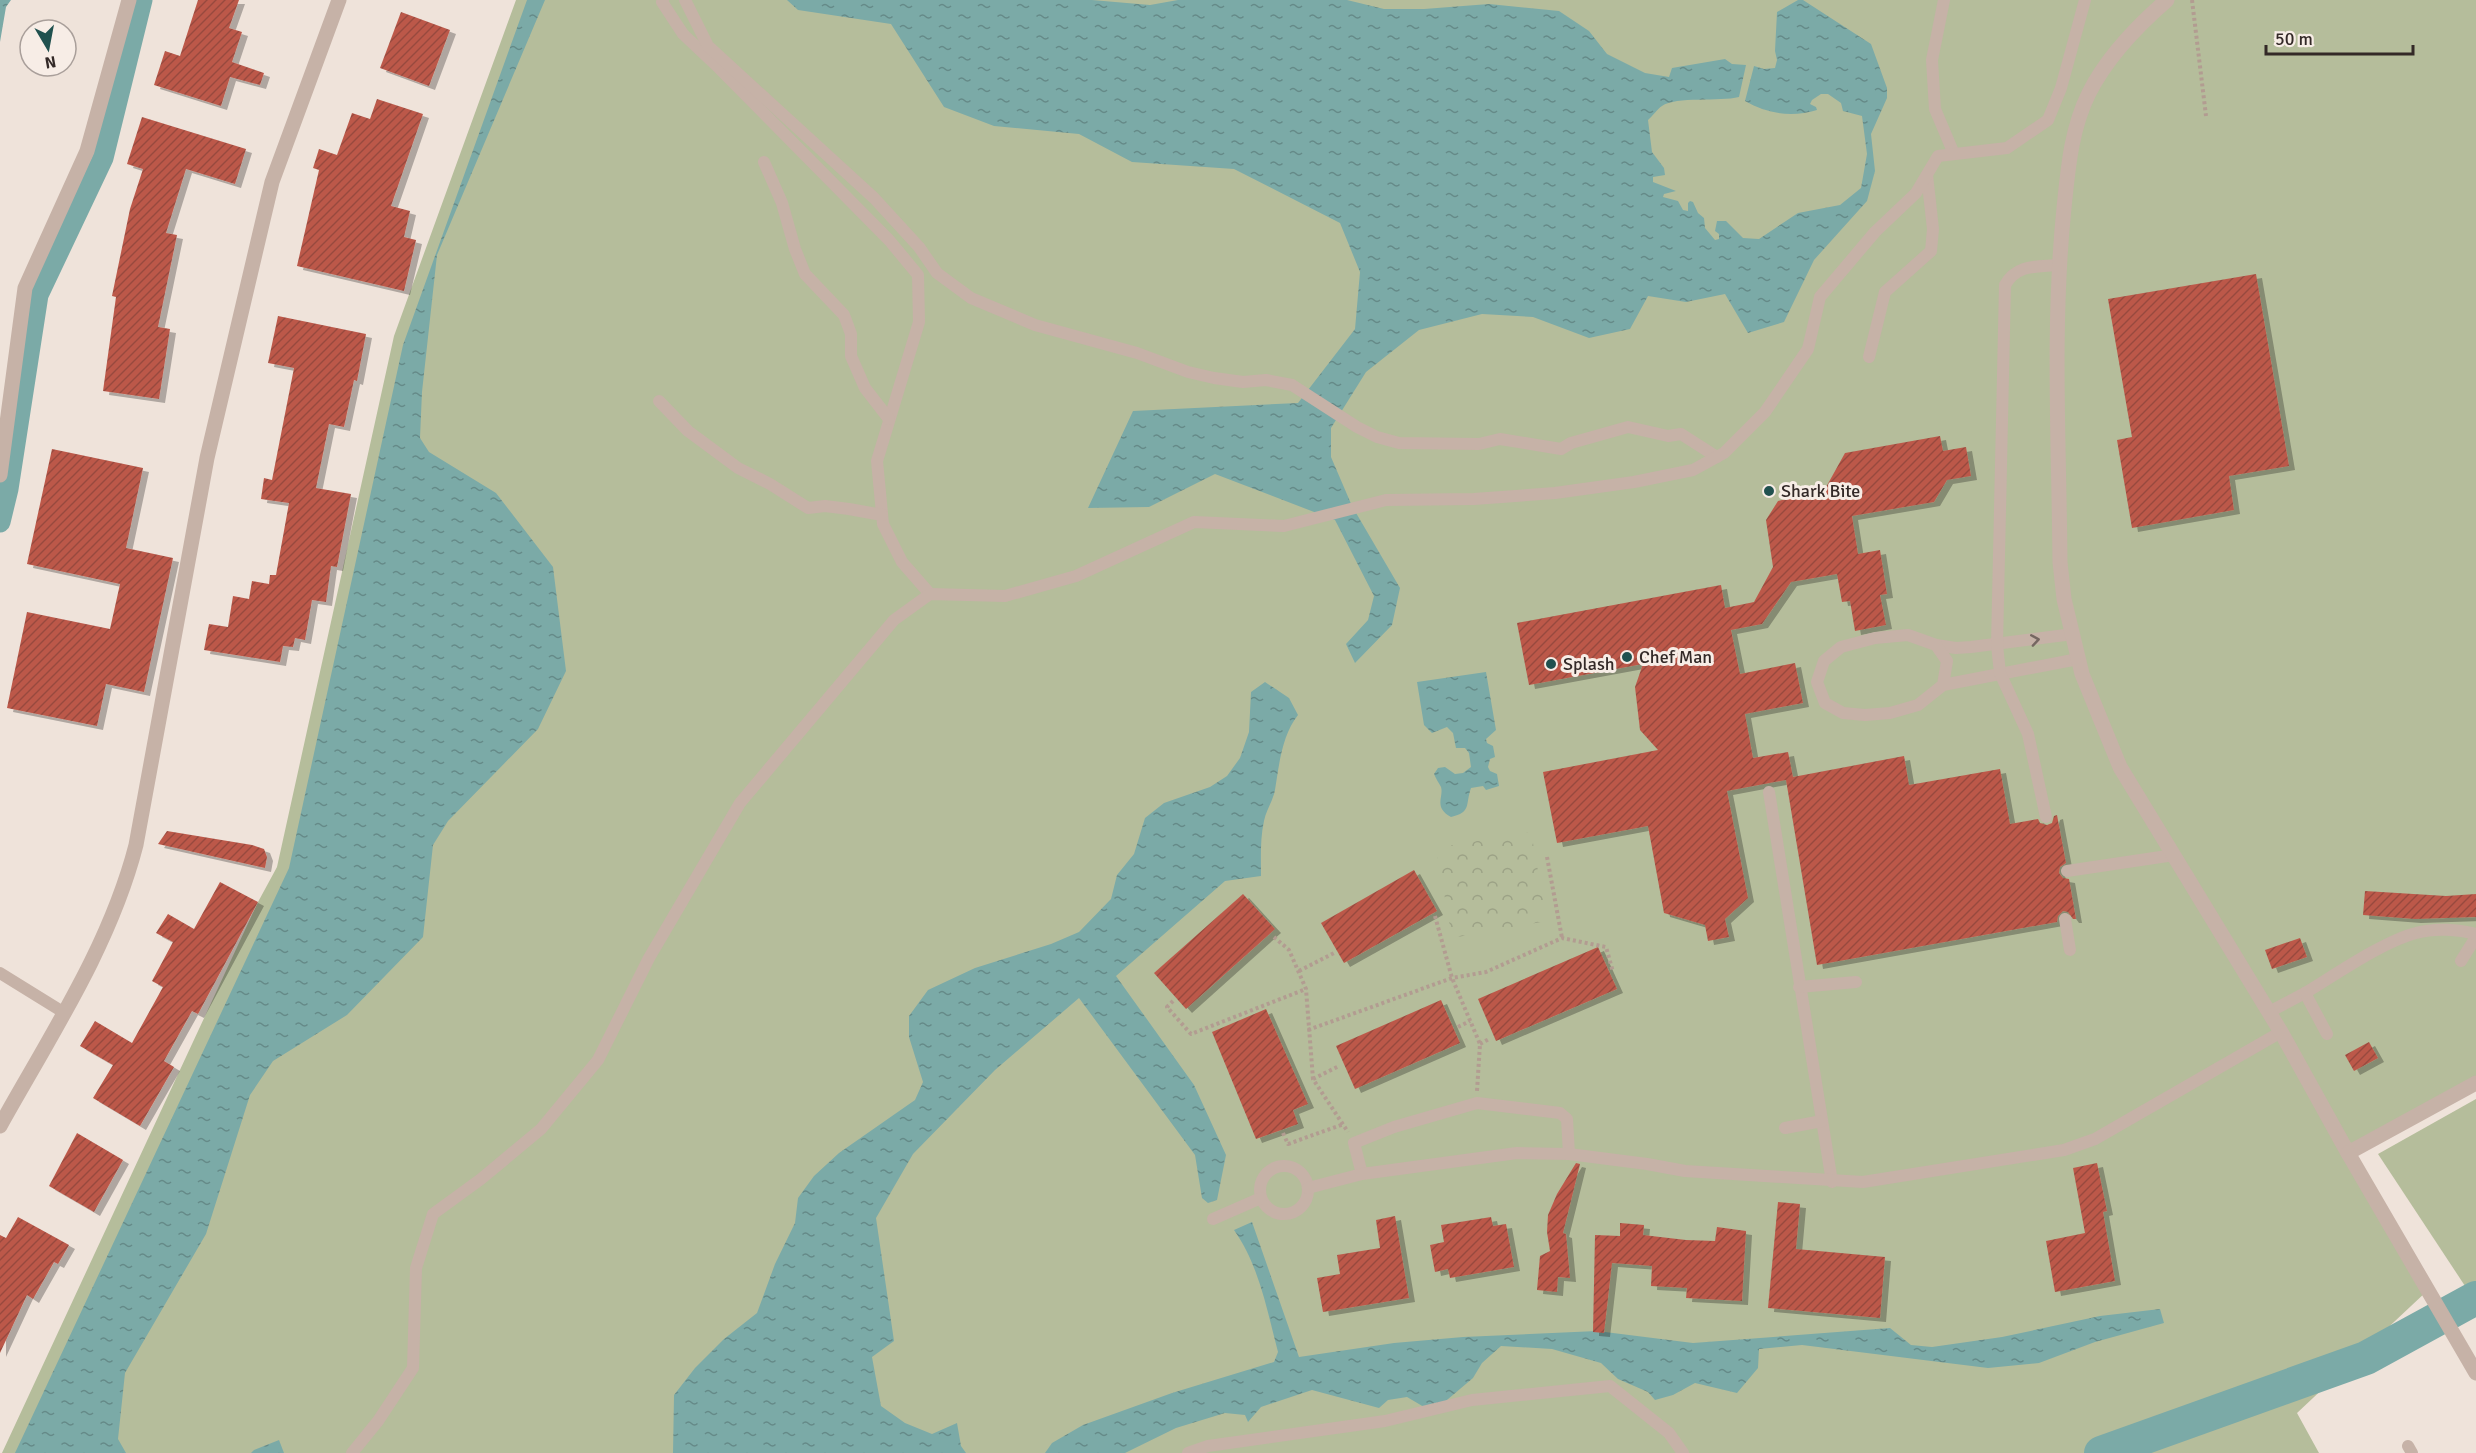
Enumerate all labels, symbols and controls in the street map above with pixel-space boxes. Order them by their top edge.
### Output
north arrow [18,18,78,78]
scale bar [2266,18,2413,56]
text: 50 m [2275,28,2313,50]
text: N [43,51,58,73]
place label: Shark Bite [1781,480,1860,502]
marker: Shark Bite [1762,484,1776,498]
one-way arrow [2031,634,2040,646]
place label: Chef Man [1639,646,1712,668]
marker: Chef Man [1620,650,1634,664]
place label: Splash [1563,653,1615,675]
marker: Splash [1544,657,1558,671]

